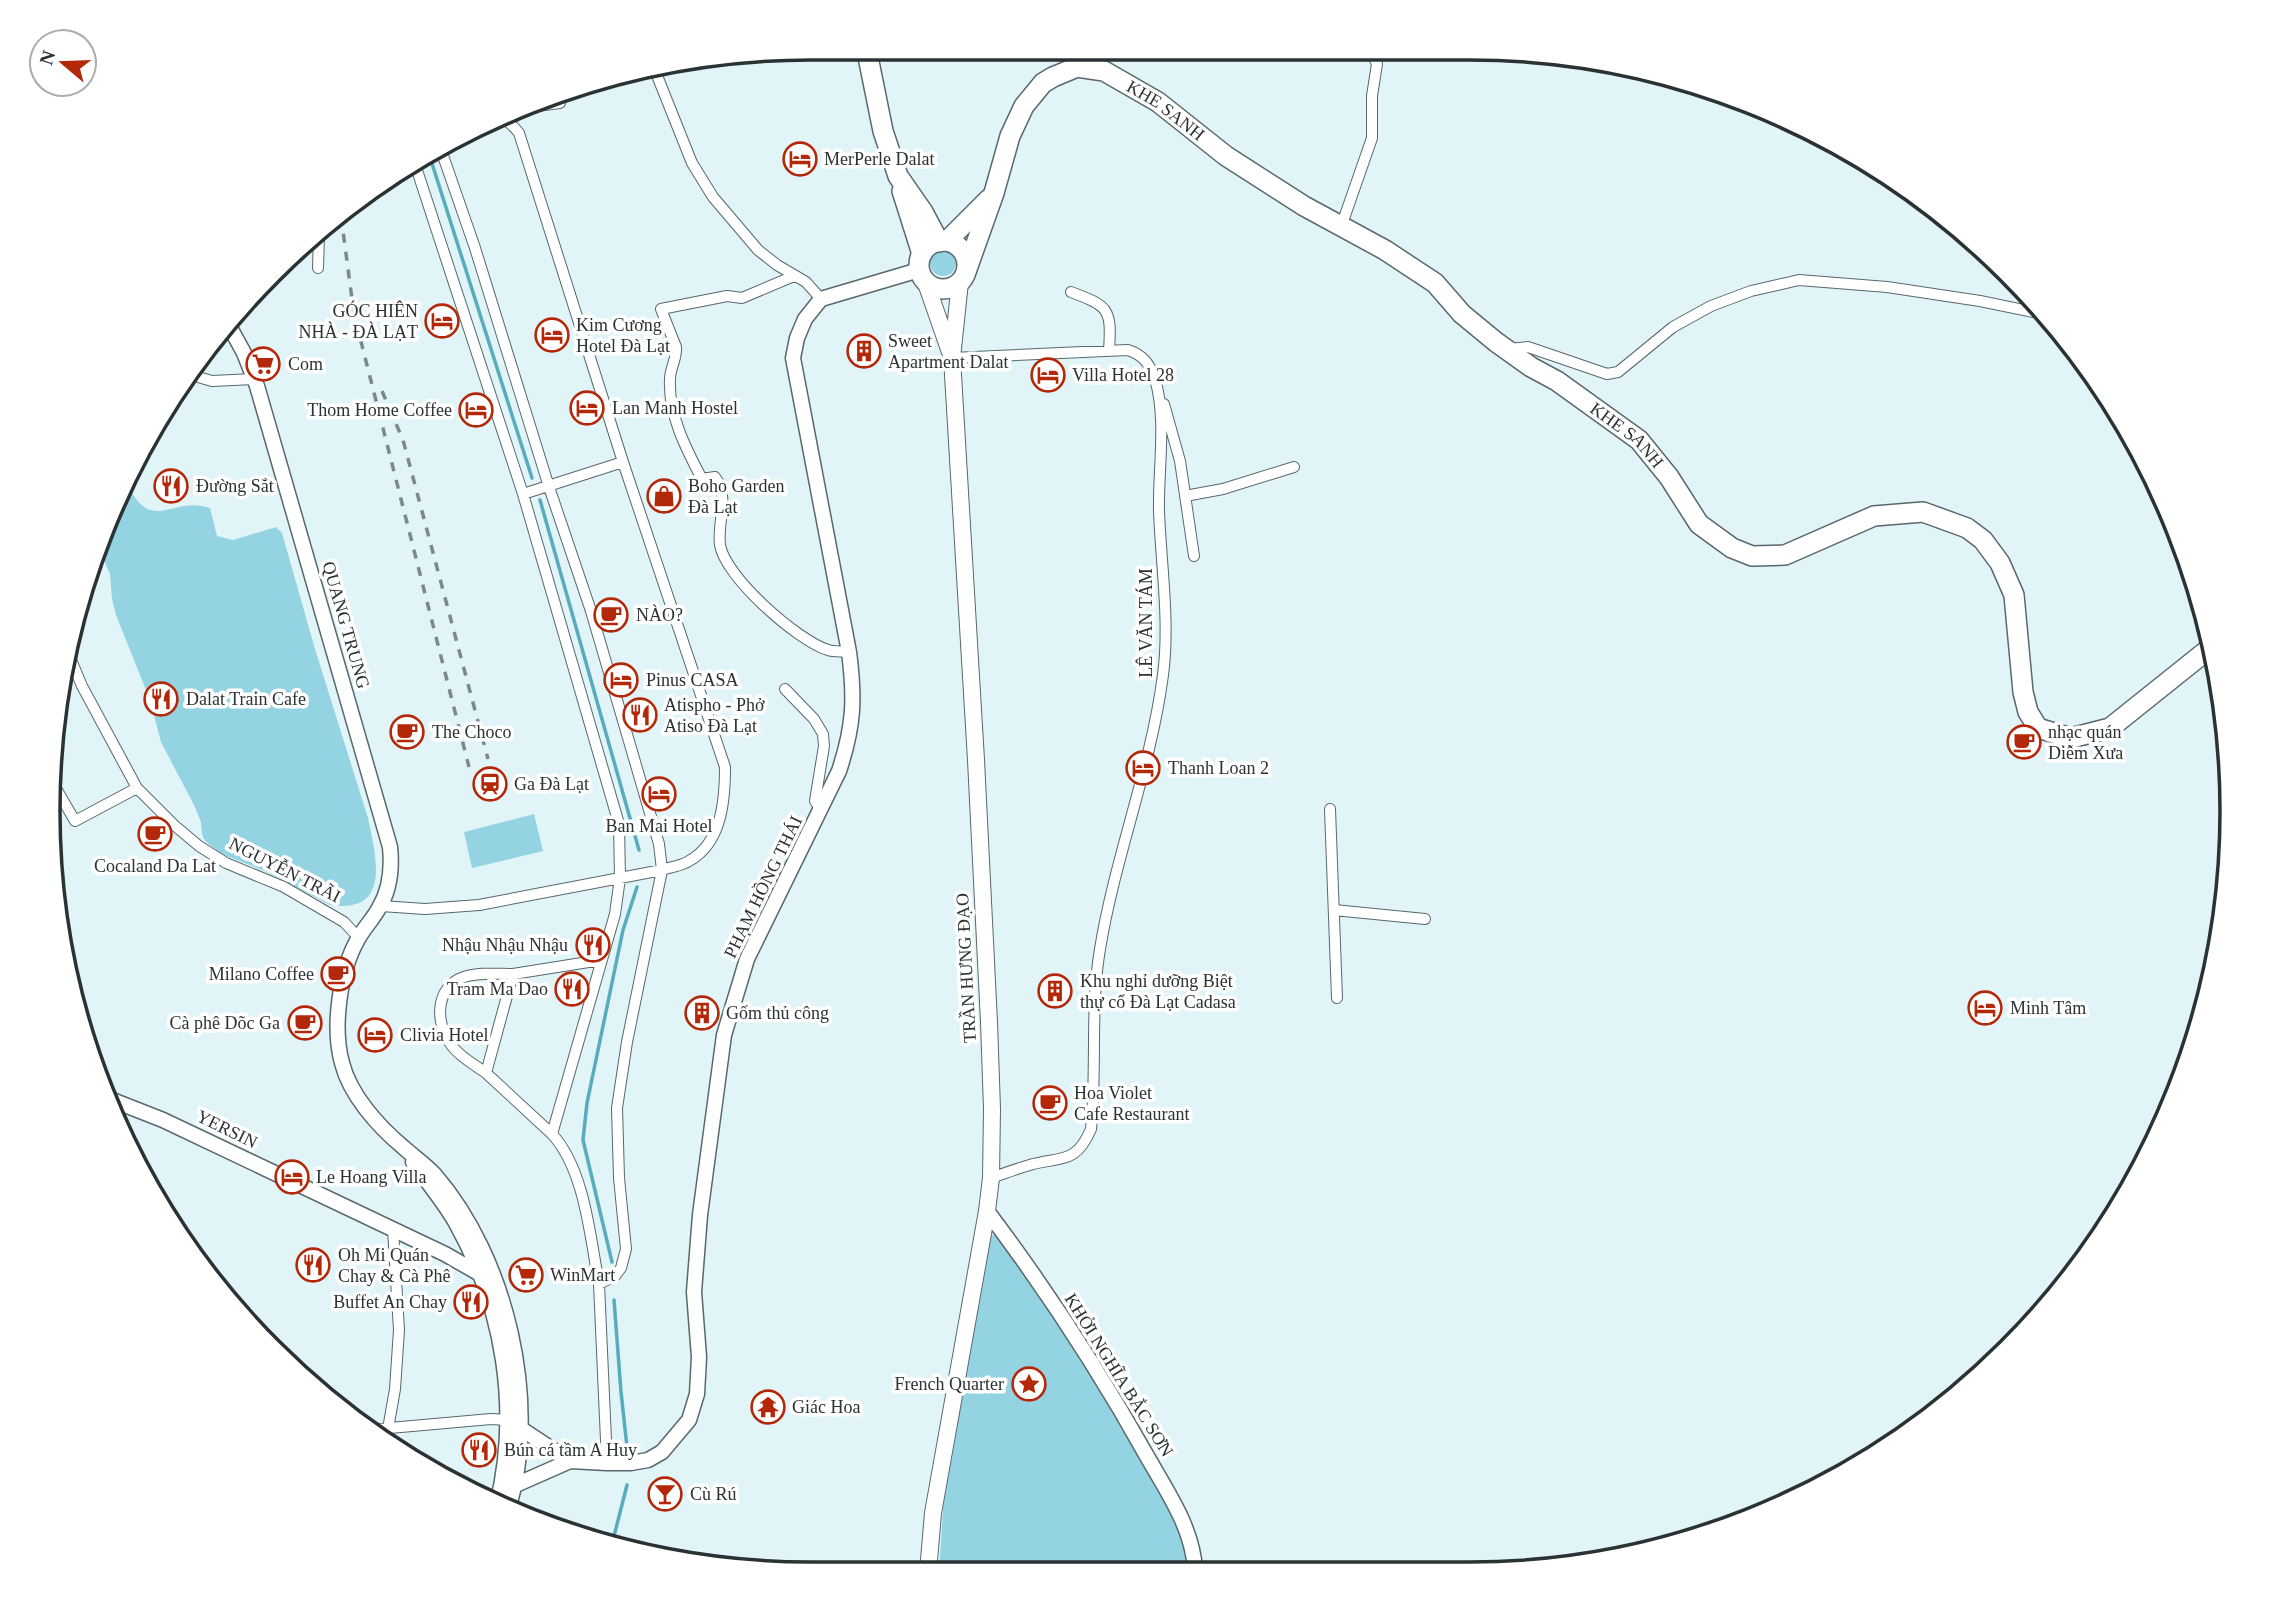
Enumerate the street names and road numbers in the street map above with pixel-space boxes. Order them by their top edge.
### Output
street label: KHE SANH [1123,76,1208,145]
street label: KHE SANH [1586,398,1668,472]
street label: QUANG TRUNG [318,559,374,691]
street label: LÊ VĂN TÁM [1135,568,1156,678]
street label: PHẠM HỒNG THÁI [719,812,806,961]
street label: NGUYỄN TRÃI [226,832,344,907]
street label: TRẦN HƯNG ĐẠO [951,893,980,1043]
street label: YERSIN [193,1106,261,1152]
street label: KHỞI NGHĨA BẮC SƠN [1061,1289,1178,1460]

